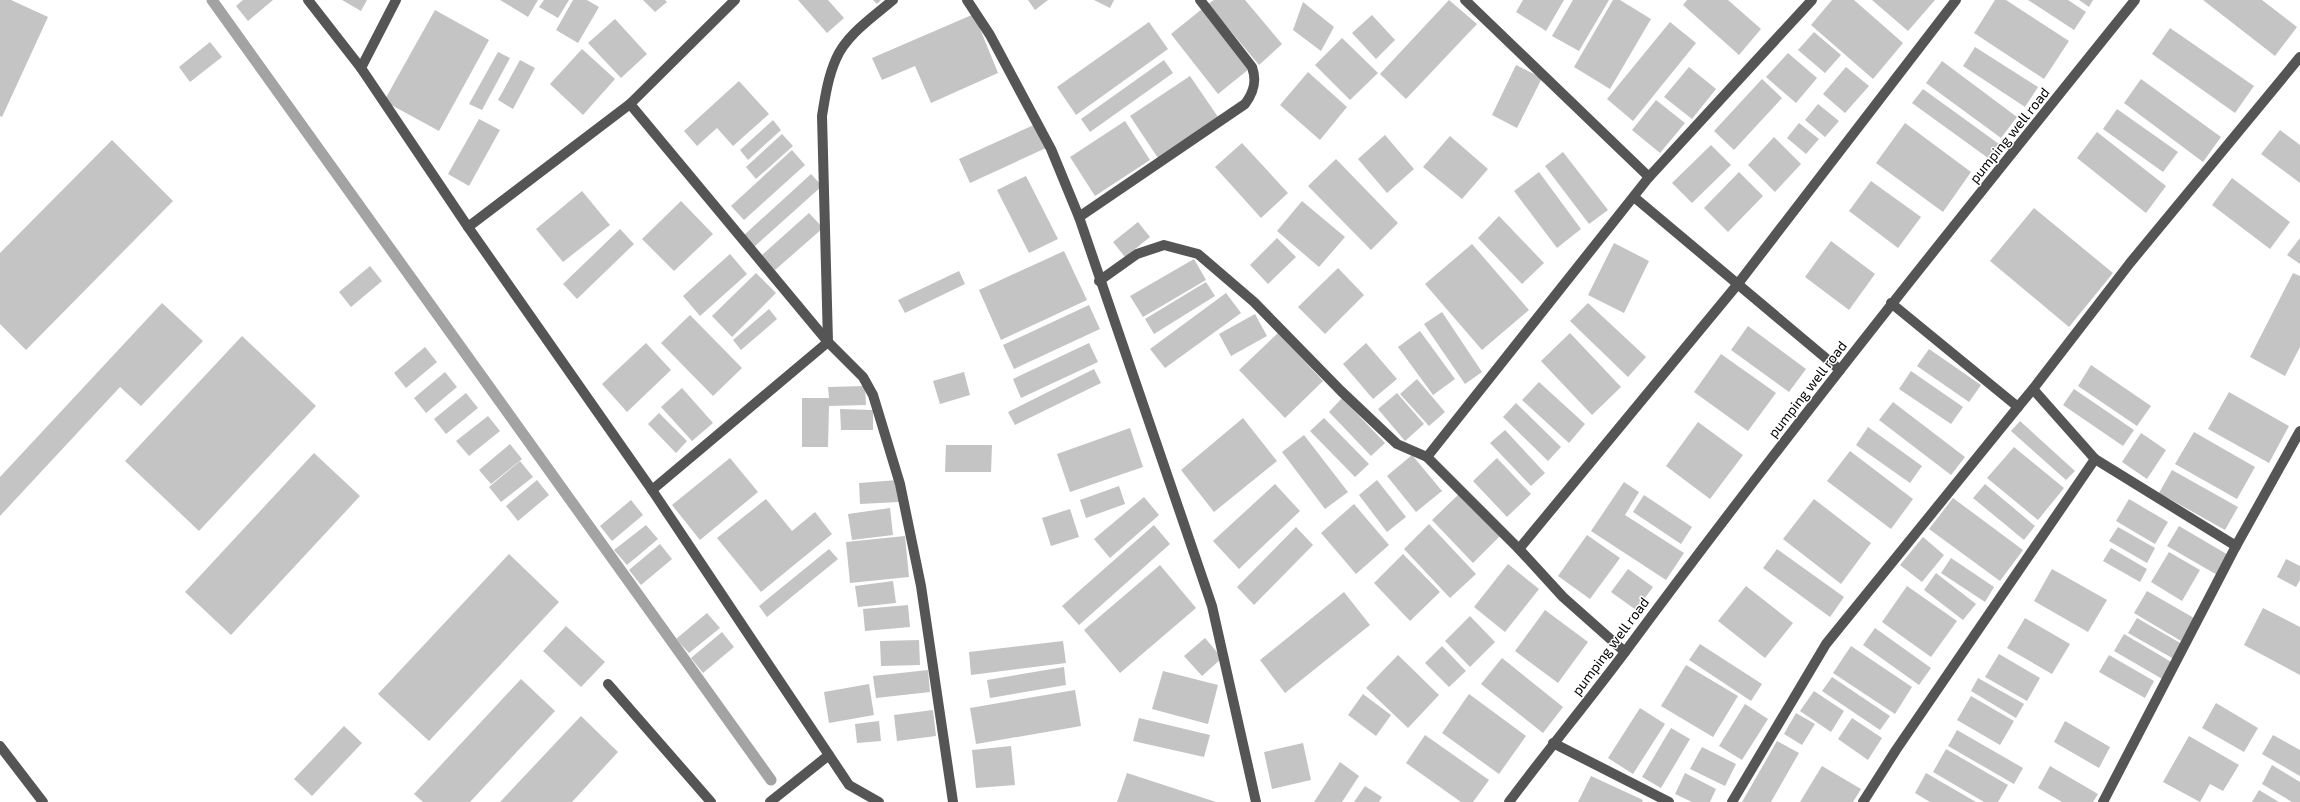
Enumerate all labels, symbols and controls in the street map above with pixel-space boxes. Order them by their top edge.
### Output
street label: pumping well road [1965,84,2053,186]
street label: pumping well road [1764,337,1850,441]
street label: pumping well road [1568,594,1652,698]

